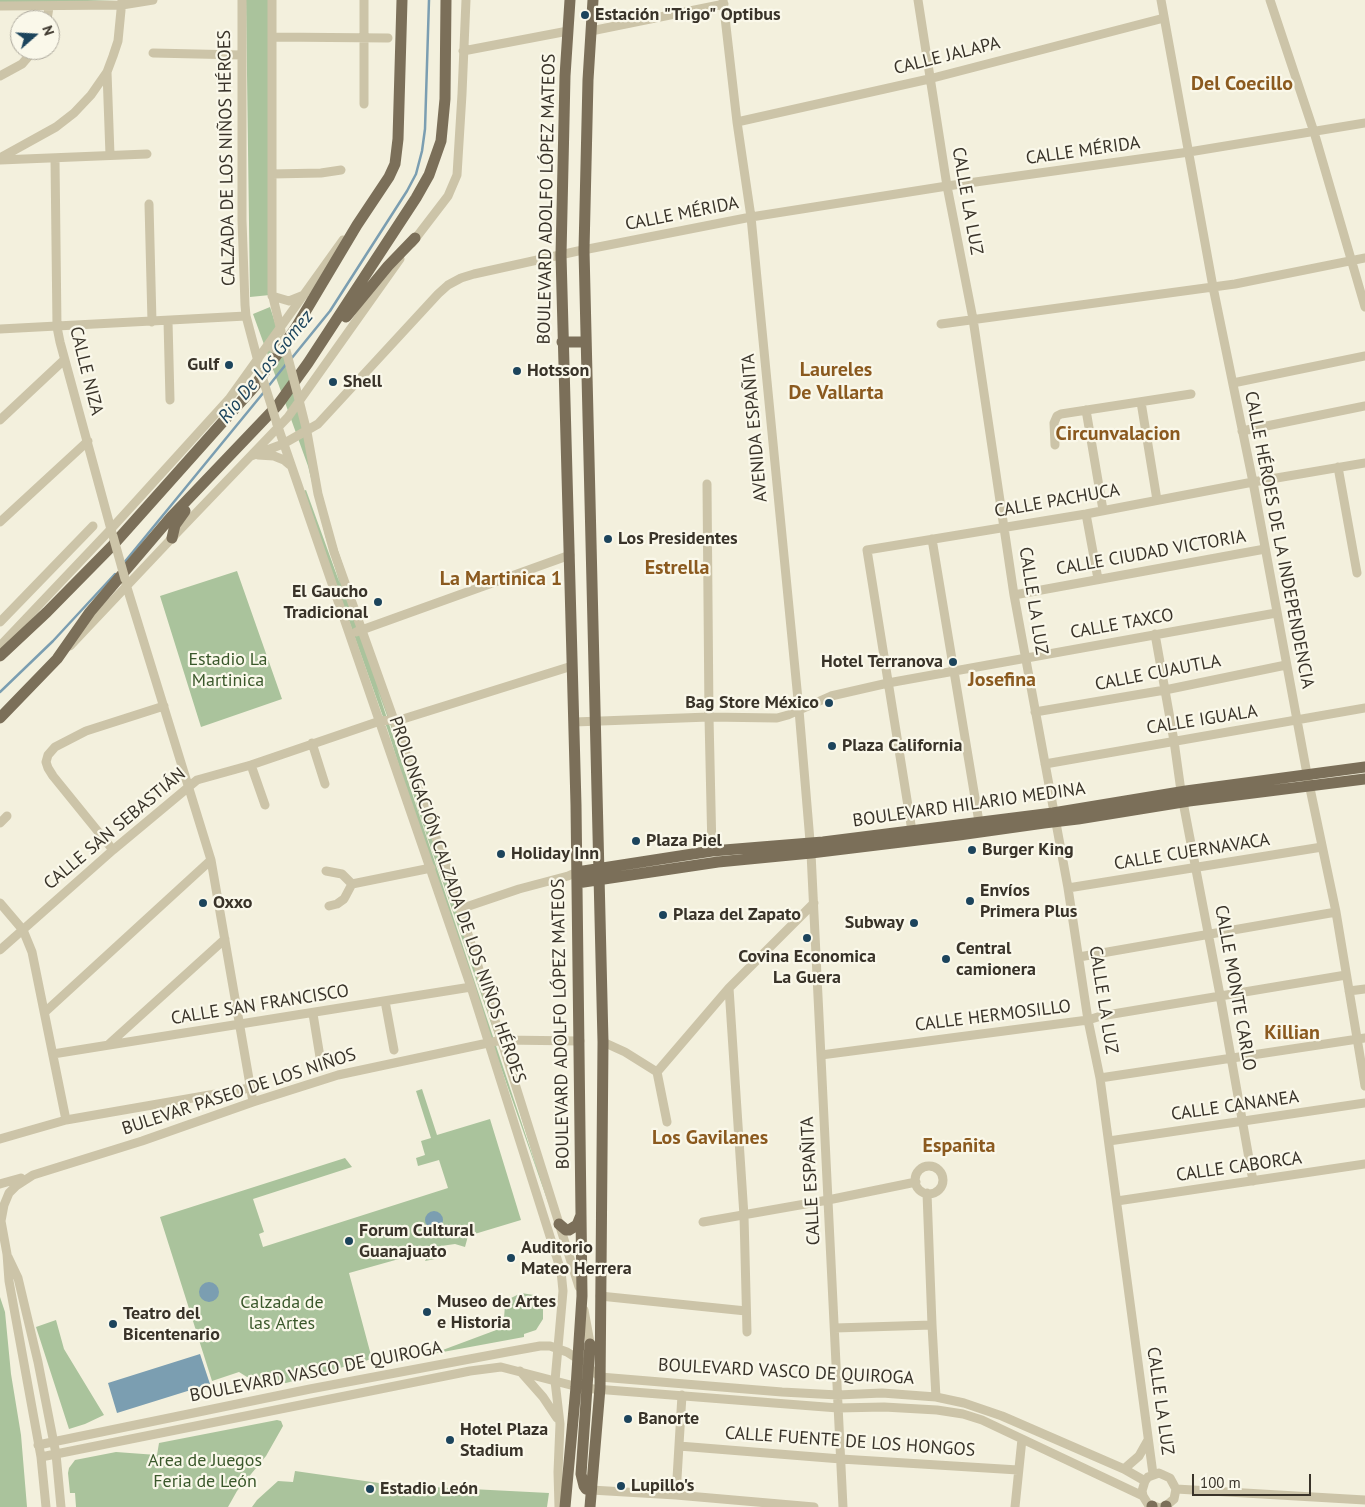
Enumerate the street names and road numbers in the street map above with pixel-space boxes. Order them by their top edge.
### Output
street label: CALZADA DE LOS NIÑOS HÉROES [214,30,240,286]
street label: CALLE JALAPA [892,32,1002,80]
street label: BOULEVARD ADOLFO LÓPEZ MATEOS [534,53,560,345]
street label: CALLE MÉRIDA [1025,132,1141,170]
street label: CALLE LA LUZ [947,145,987,257]
street label: CALLE MÉRIDA [623,192,741,236]
street label: CALLE NIZA [65,324,107,418]
street label: AVENIDA ESPAÑITA [738,353,772,503]
street label: CALLE HÉROES DE LA INDEPENDENCIA [1240,389,1318,691]
street label: CALLE PACHUCA [993,479,1121,523]
street label: CALLE CIUDAD VICTORIA [1054,526,1248,580]
street label: CALLE LA LUZ [1014,545,1052,657]
street label: CALLE TAXCO [1069,604,1175,644]
street label: CALLE CUAUTLA [1093,650,1223,696]
street label: CALLE IGUALA [1145,701,1259,739]
street label: PROLONGACIÓN CALZADA DE LOS NIÑOS HÉROES [384,714,530,1086]
street label: CALLE SAN SEBASTIÁN [40,764,190,894]
street label: BOULEVARD HILARIO MEDINA [851,778,1087,832]
street label: CALLE CUERNAVACA [1113,829,1271,875]
street label: BOULEVARD ADOLFO LÓPEZ MATEOS [548,878,574,1170]
street label: CALLE MONTE CARLO [1210,903,1260,1073]
street label: CALLE LA LUZ [1084,944,1122,1056]
street label: CALLE SAN FRANCISCO [170,980,350,1030]
street label: CALLE HERMOSILLO [914,996,1072,1036]
street label: BULEVAR PASEO DE LOS NIÑOS [119,1044,359,1140]
street label: CALLE CANANEA [1170,1086,1300,1126]
street label: CALLE ESPAÑITA [797,1116,825,1246]
street label: CALLE CABORCA [1175,1147,1303,1187]
street label: BOULEVARD VASCO DE QUIROGA [188,1337,444,1407]
street label: CALLE LA LUZ [1142,1346,1178,1456]
street label: BOULEVARD VASCO DE QUIROGA [657,1355,915,1389]
street label: CALLE FUENTE DE LOS HONGOS [724,1422,976,1462]

